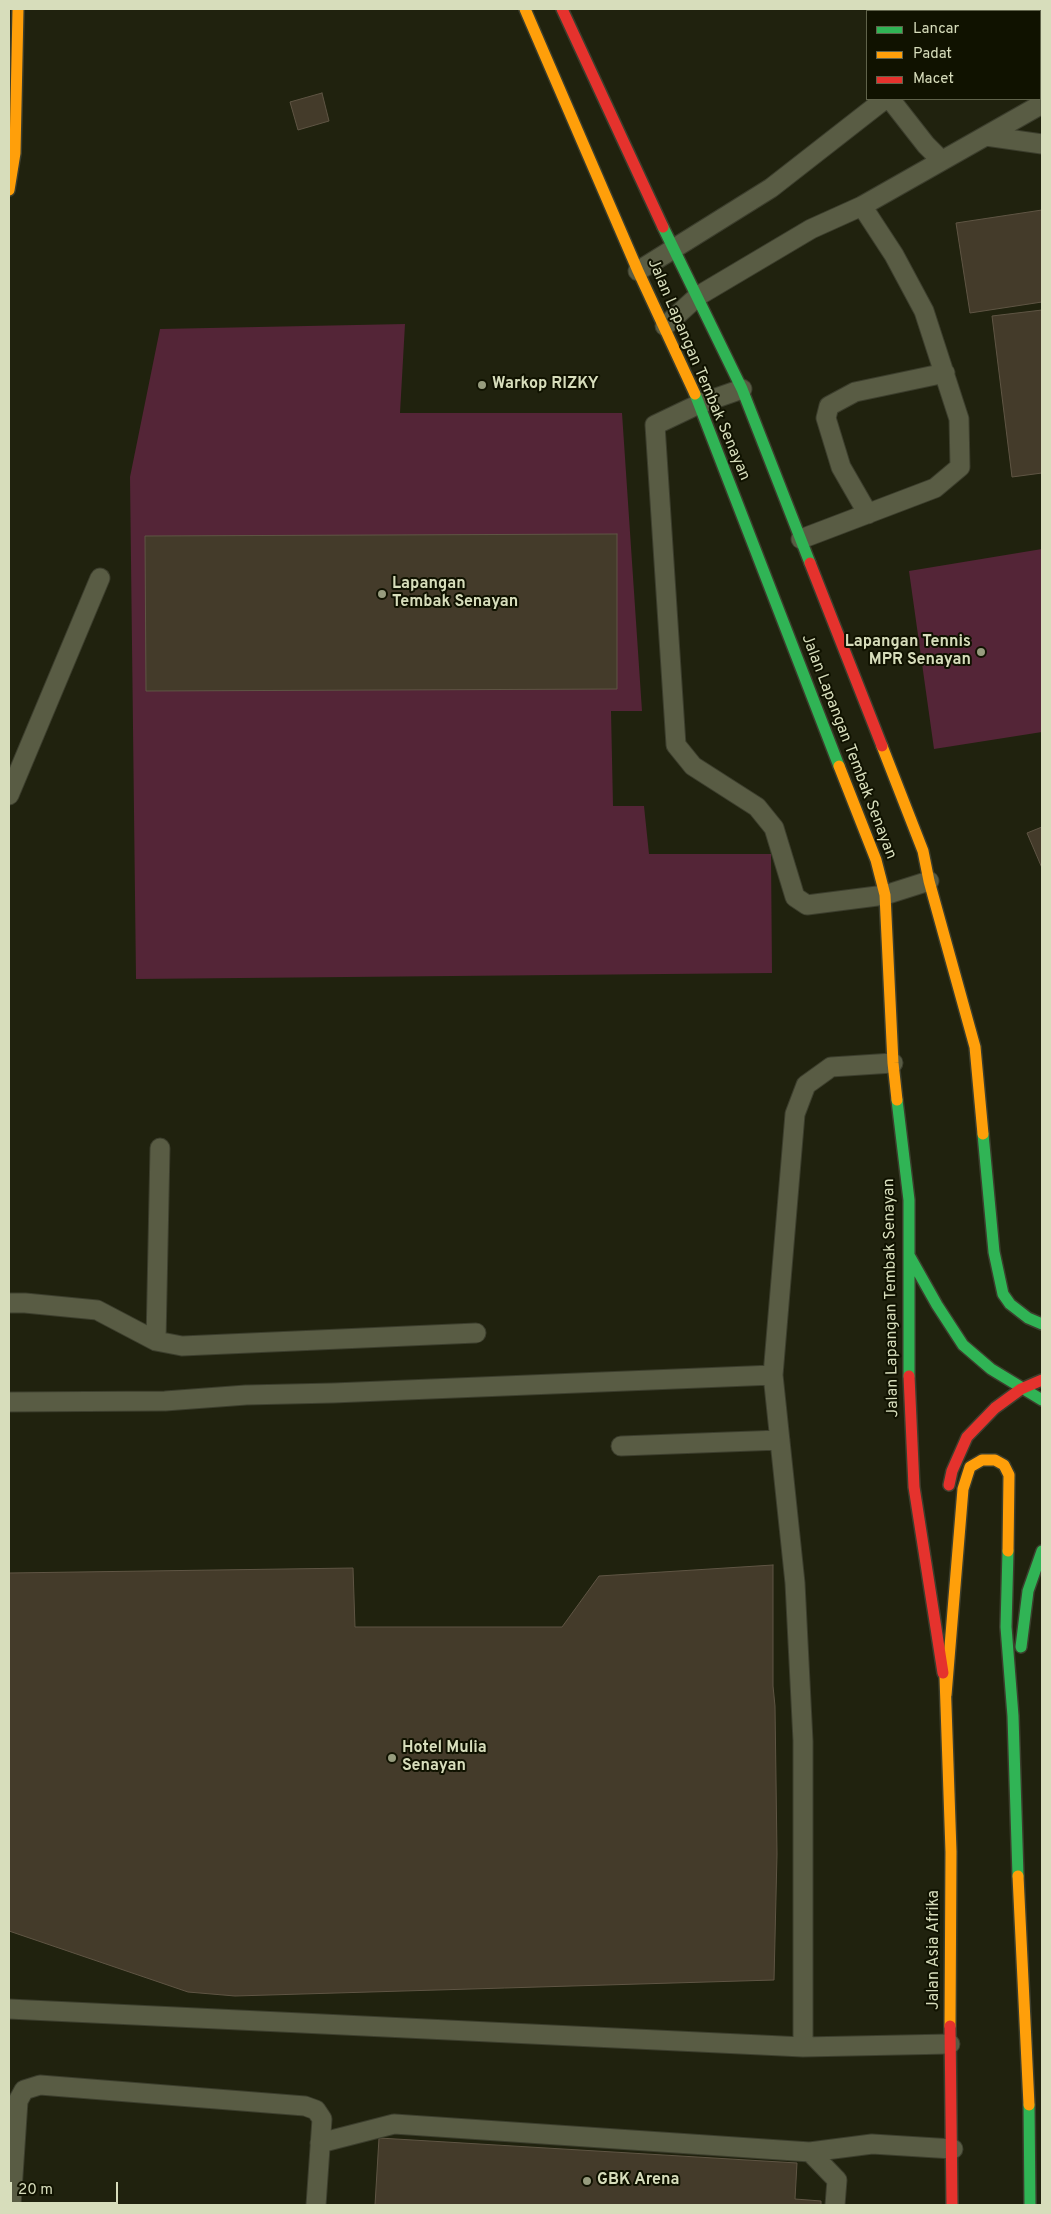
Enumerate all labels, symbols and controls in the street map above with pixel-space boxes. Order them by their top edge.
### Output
legend [866,10,1041,100]
text: Lancar [913,20,959,39]
text: Padat [913,45,952,64]
text: Macet [913,70,954,89]
street label: Jalan Lapangan Tembak Senayan [642,256,754,484]
place label: Warkop RIZKY [492,375,599,395]
marker: Warkop RIZKY [476,379,488,391]
place label: Lapangan Tembak Senayan [392,575,518,613]
marker: Lapangan Tembak Senayan [376,588,388,600]
street label: Jalan Lapangan Tembak Senayan [796,632,900,862]
place label: Lapangan Tennis MPR Senayan [845,633,971,671]
marker: Lapangan Tennis MPR Senayan [975,646,987,658]
street label: Jalan Lapangan Tembak Senayan [880,1178,904,1418]
place label: Hotel Mulia Senayan [402,1739,487,1777]
marker: Hotel Mulia Senayan [386,1752,398,1764]
street label: Jalan Asia Afrika [925,1890,945,2010]
place label: GBK Arena [597,2171,679,2191]
scale bar [12,2172,120,2204]
marker: GBK Arena [581,2175,593,2187]
text: 20 m [18,2181,53,2200]

